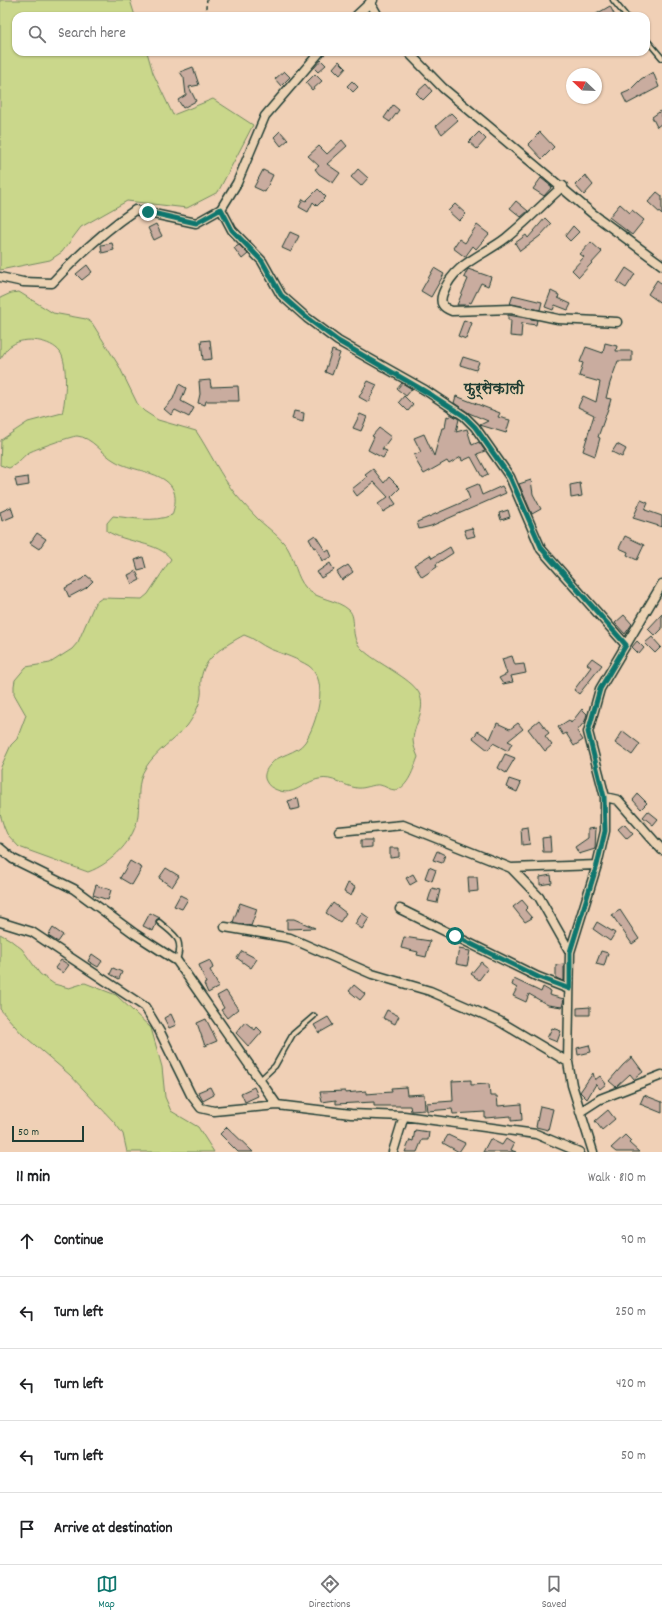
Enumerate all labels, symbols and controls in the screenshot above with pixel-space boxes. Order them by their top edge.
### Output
search box [12,12,650,56]
icon: search [26,23,48,45]
text: Search here [58,23,126,45]
north arrow [566,68,602,104]
route end [139,203,157,221]
district label: फुर्सेकाली [463,379,525,401]
route start [446,927,464,945]
scale bar [12,1124,84,1143]
text: 50 m [18,1125,39,1141]
text: 11 min [16,1166,50,1190]
text: Walk · 810 m [588,1169,646,1188]
icon: ahead [16,1230,38,1252]
text: Continue [54,1230,103,1252]
text: 90 m [621,1231,646,1250]
icon: left [16,1302,38,1324]
text: Turn left [54,1302,103,1324]
text: 250 m [615,1303,646,1322]
icon: left [16,1374,38,1396]
text: Turn left [54,1374,103,1396]
text: 420 m [616,1375,646,1394]
icon: left [16,1446,38,1468]
text: Turn left [54,1446,103,1468]
text: 50 m [621,1447,646,1466]
icon: arrive [16,1518,38,1540]
text: Arrive at destination [54,1518,172,1540]
tab: Map [96,1573,118,1613]
tab: Directions [309,1573,351,1613]
tab: Saved [542,1573,566,1613]

